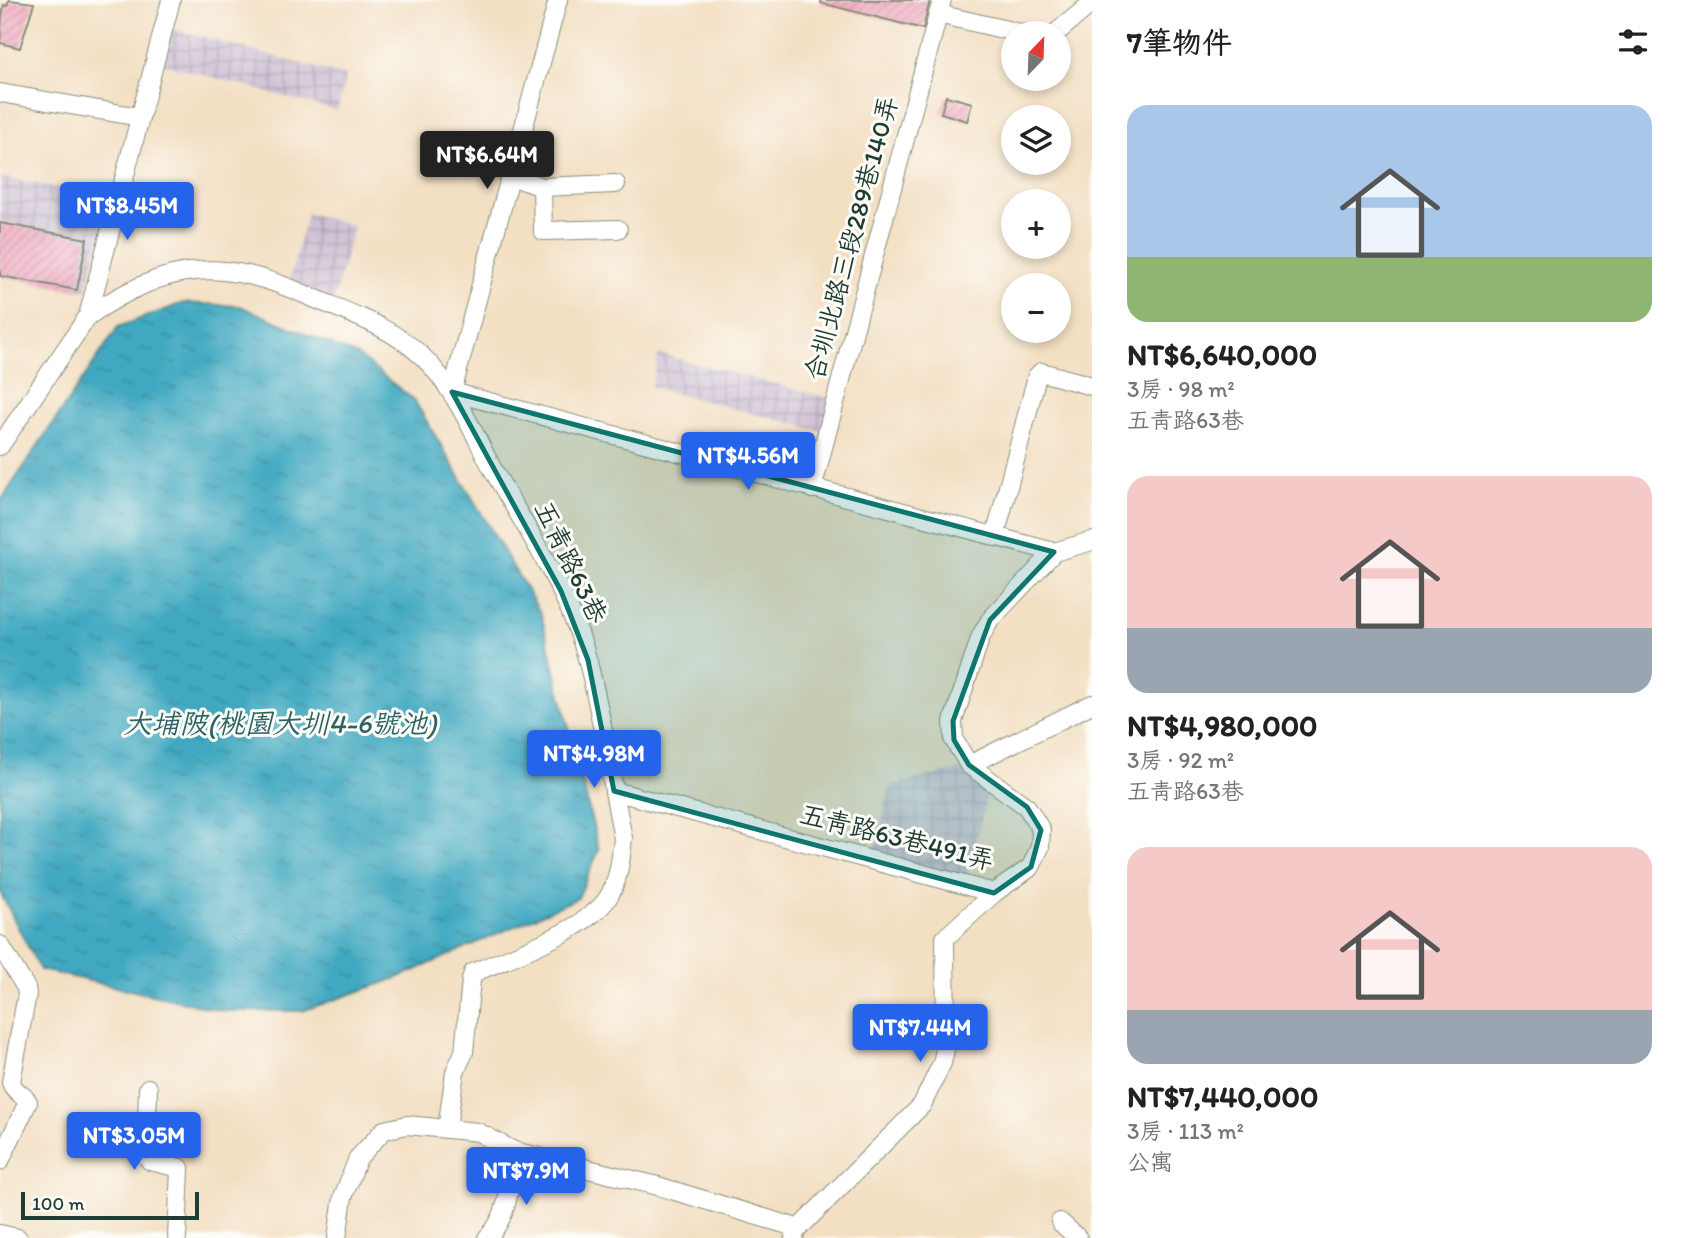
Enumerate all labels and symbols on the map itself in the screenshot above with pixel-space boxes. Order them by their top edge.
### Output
north arrow [1001,21,1071,91]
street label: 合圳北路三段289巷140弄 [798,92,904,384]
pin: NT$6.64M [415,132,559,191]
pin: NT$8.45M [55,182,199,242]
pin: NT$4.56M [676,433,820,492]
street label: 五青路63巷 [528,496,614,628]
water label: 大埔陂(桃園大圳4-6號池) [123,706,437,740]
pin: NT$4.98M [522,730,666,790]
street label: 五青路63巷491弄 [796,797,998,877]
pin: NT$7.44M [848,1004,992,1064]
pin: NT$3.05M [62,1112,206,1172]
pin: NT$7.9M [461,1148,591,1207]
scale bar [21,1189,200,1221]

